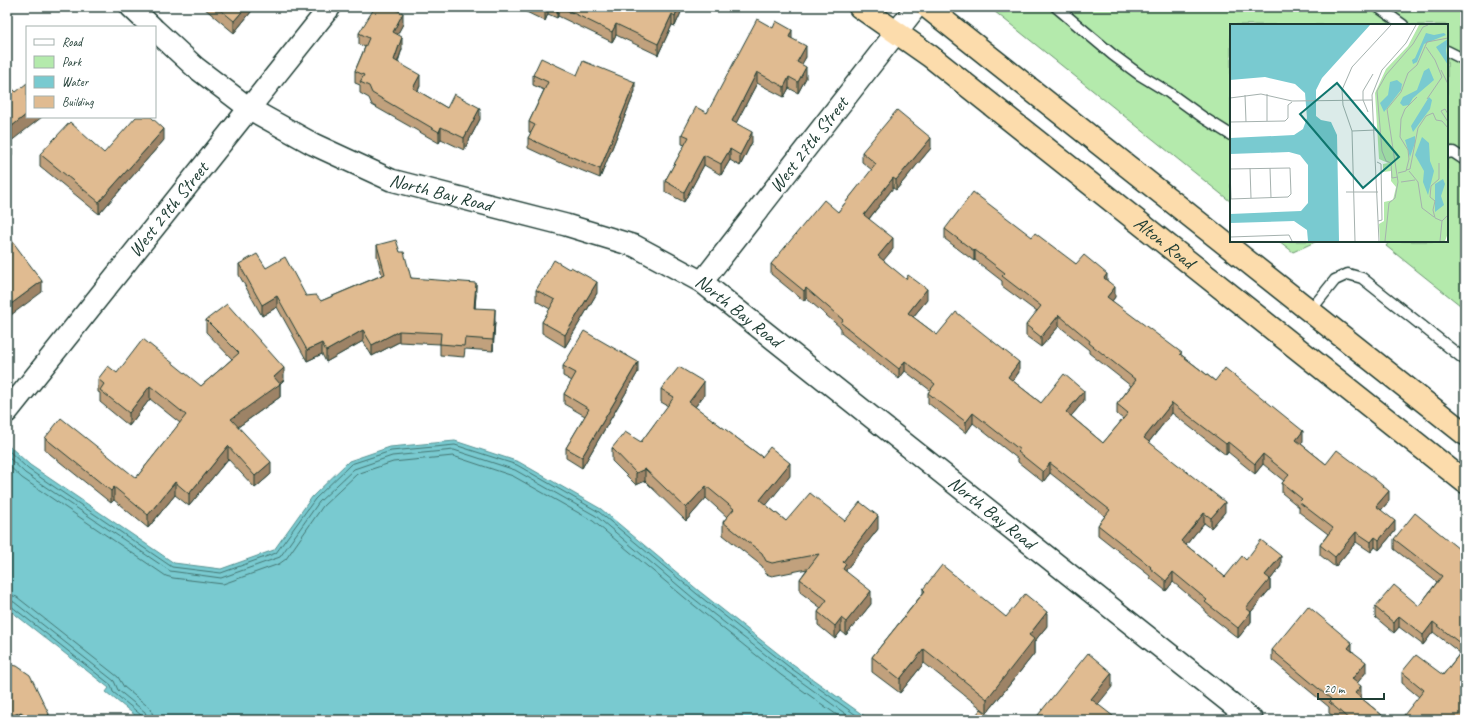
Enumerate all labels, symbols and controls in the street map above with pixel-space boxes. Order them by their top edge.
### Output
inset map [1230,24,1448,242]
legend [26,26,156,118]
text: Road [62,34,84,50]
text: Park [62,54,83,70]
text: Water [62,74,90,90]
street label: West 27th Street [764,91,855,197]
text: Building [62,94,94,110]
street label: West 29th Street [123,156,215,262]
street label: North Bay Road [387,168,498,218]
street label: Alton Road [1129,211,1202,276]
street label: North Bay Road [691,269,790,355]
street label: North Bay Road [943,471,1043,557]
scale bar [1318,675,1384,701]
text: 20 m [1324,681,1346,697]

